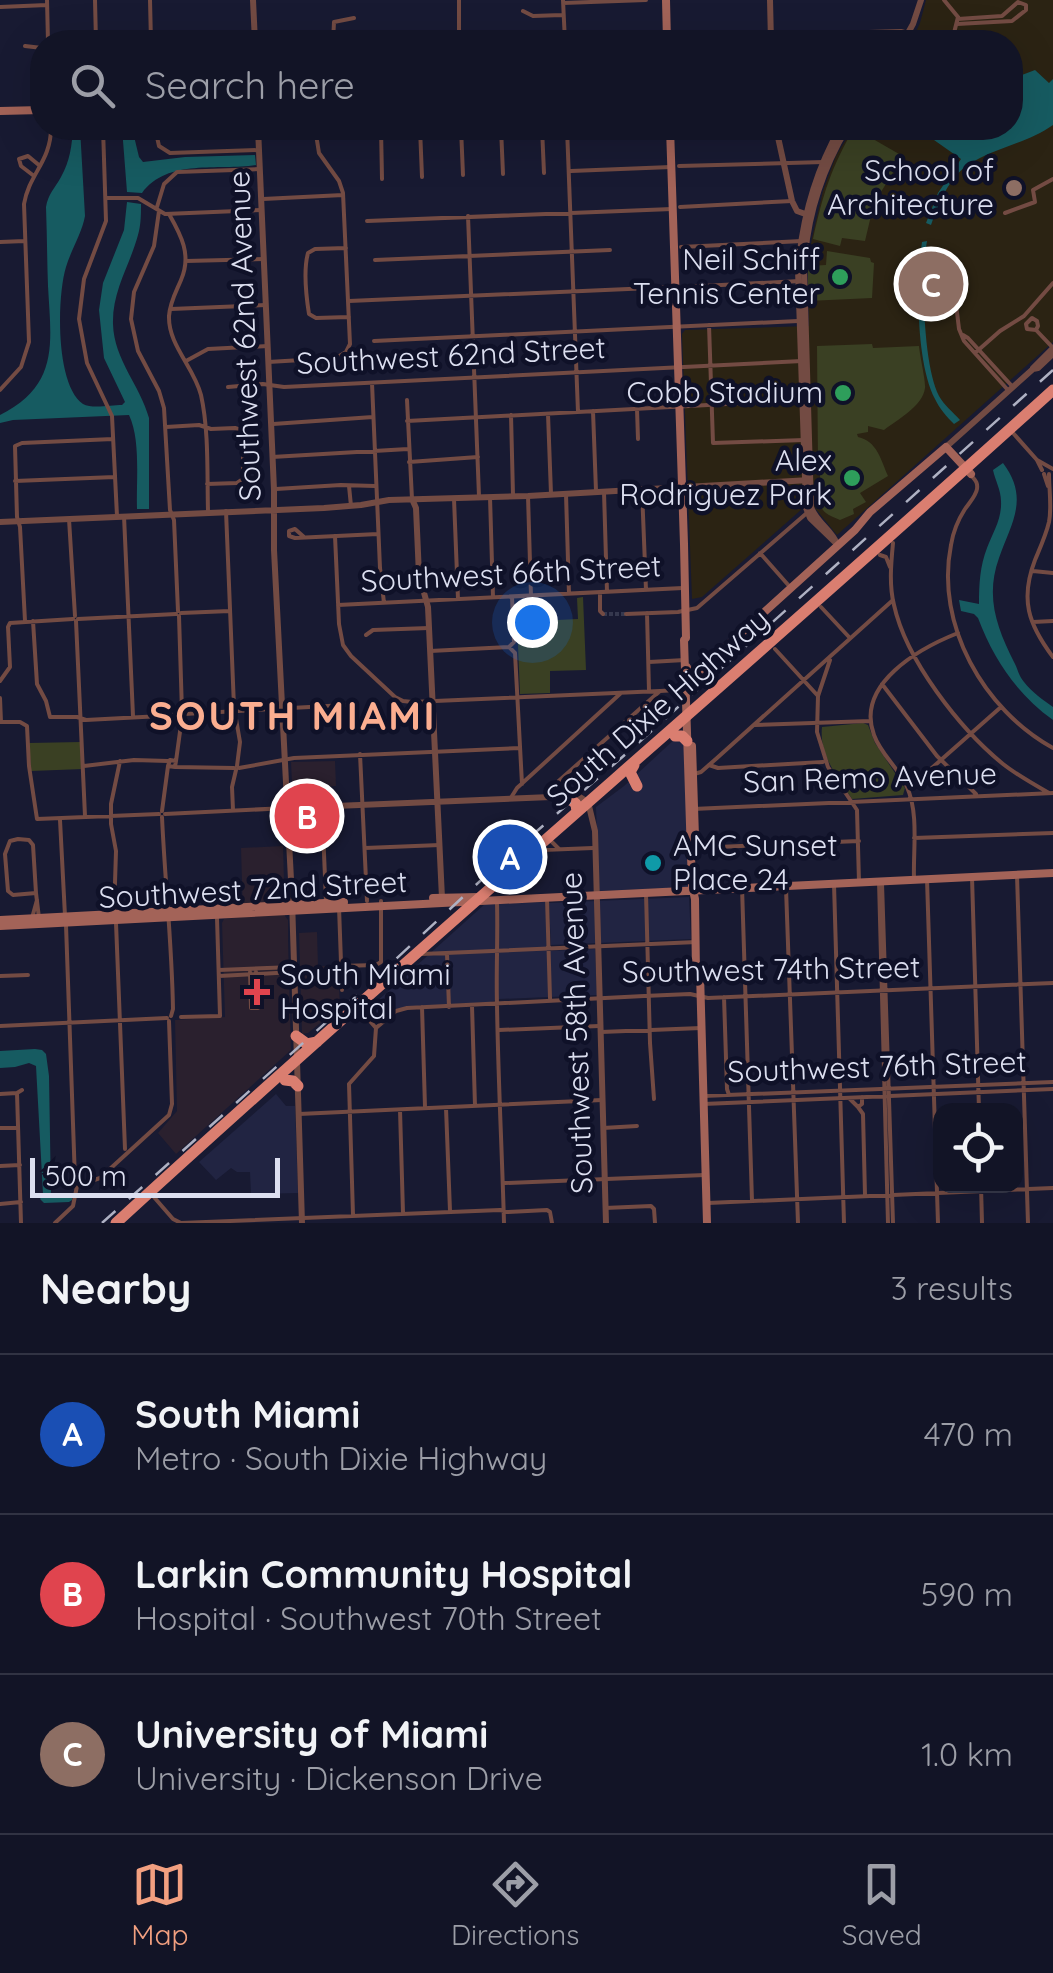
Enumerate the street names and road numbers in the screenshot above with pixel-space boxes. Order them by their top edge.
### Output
street label: Southwest 62nd Avenue [219,170,269,502]
street label: Southwest 62nd Street [295,328,607,382]
street label: Southwest 66th Street [360,546,662,600]
street label: South Dixie Highway [538,600,777,814]
street label: San Remo Avenue [743,754,997,800]
street label: Southwest 72nd Street [98,862,408,916]
street label: Southwest 58th Avenue [551,872,601,1194]
street label: Southwest 74th Street [621,947,921,991]
street label: Southwest 76th Street [727,1042,1027,1090]

